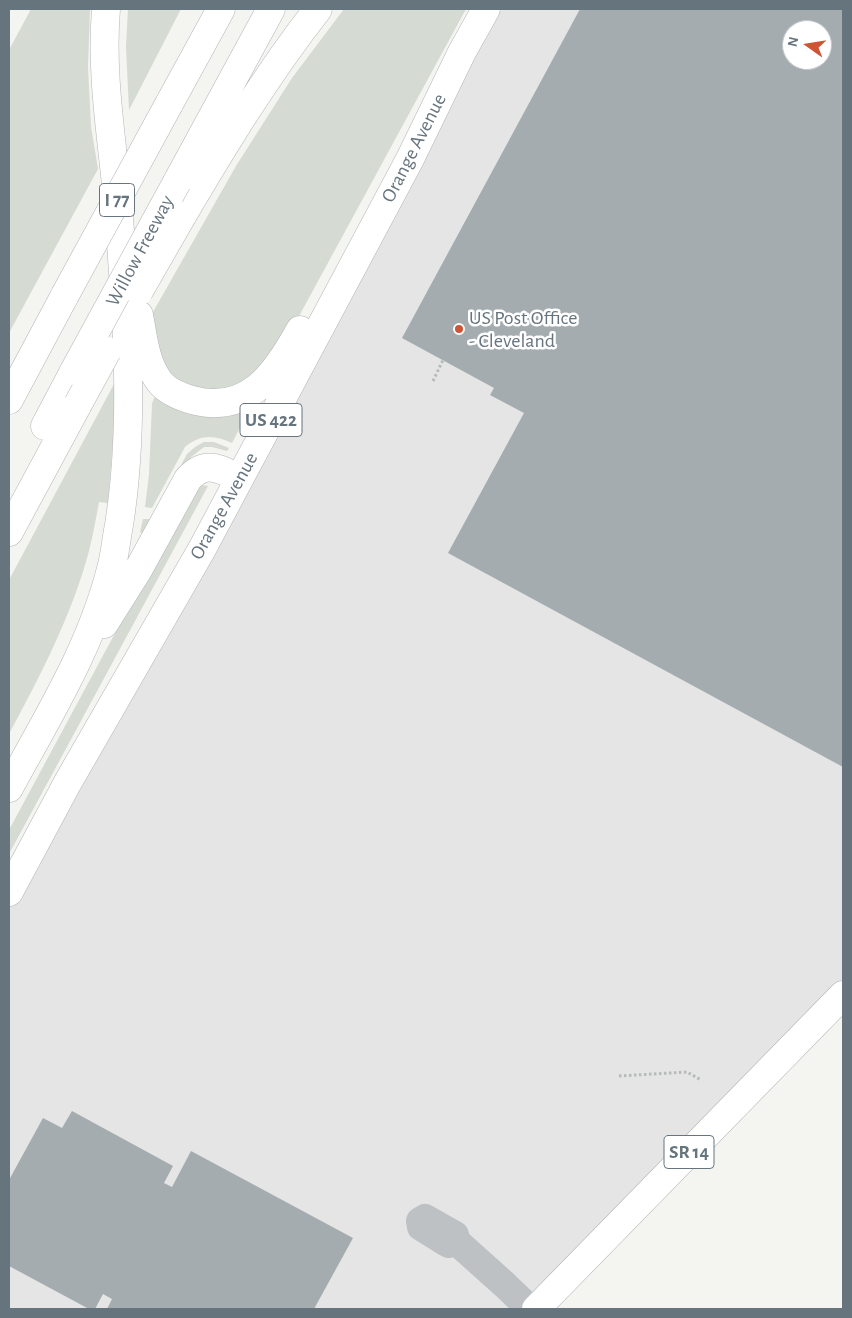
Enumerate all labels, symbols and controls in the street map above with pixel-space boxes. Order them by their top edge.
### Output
north arrow [782,20,832,70]
text: N [785,36,801,48]
street label: Orange Avenue [376,90,452,206]
road number: I 77 [100,184,134,216]
street label: Willow Freeway [101,191,179,311]
place label: US Post Office - Cleveland [469,306,577,353]
marker: US Post Office - Cleveland [453,323,465,335]
road number: US 422 [240,404,302,436]
street label: Orange Avenue [185,448,263,564]
road number: SR 14 [664,1136,714,1168]

